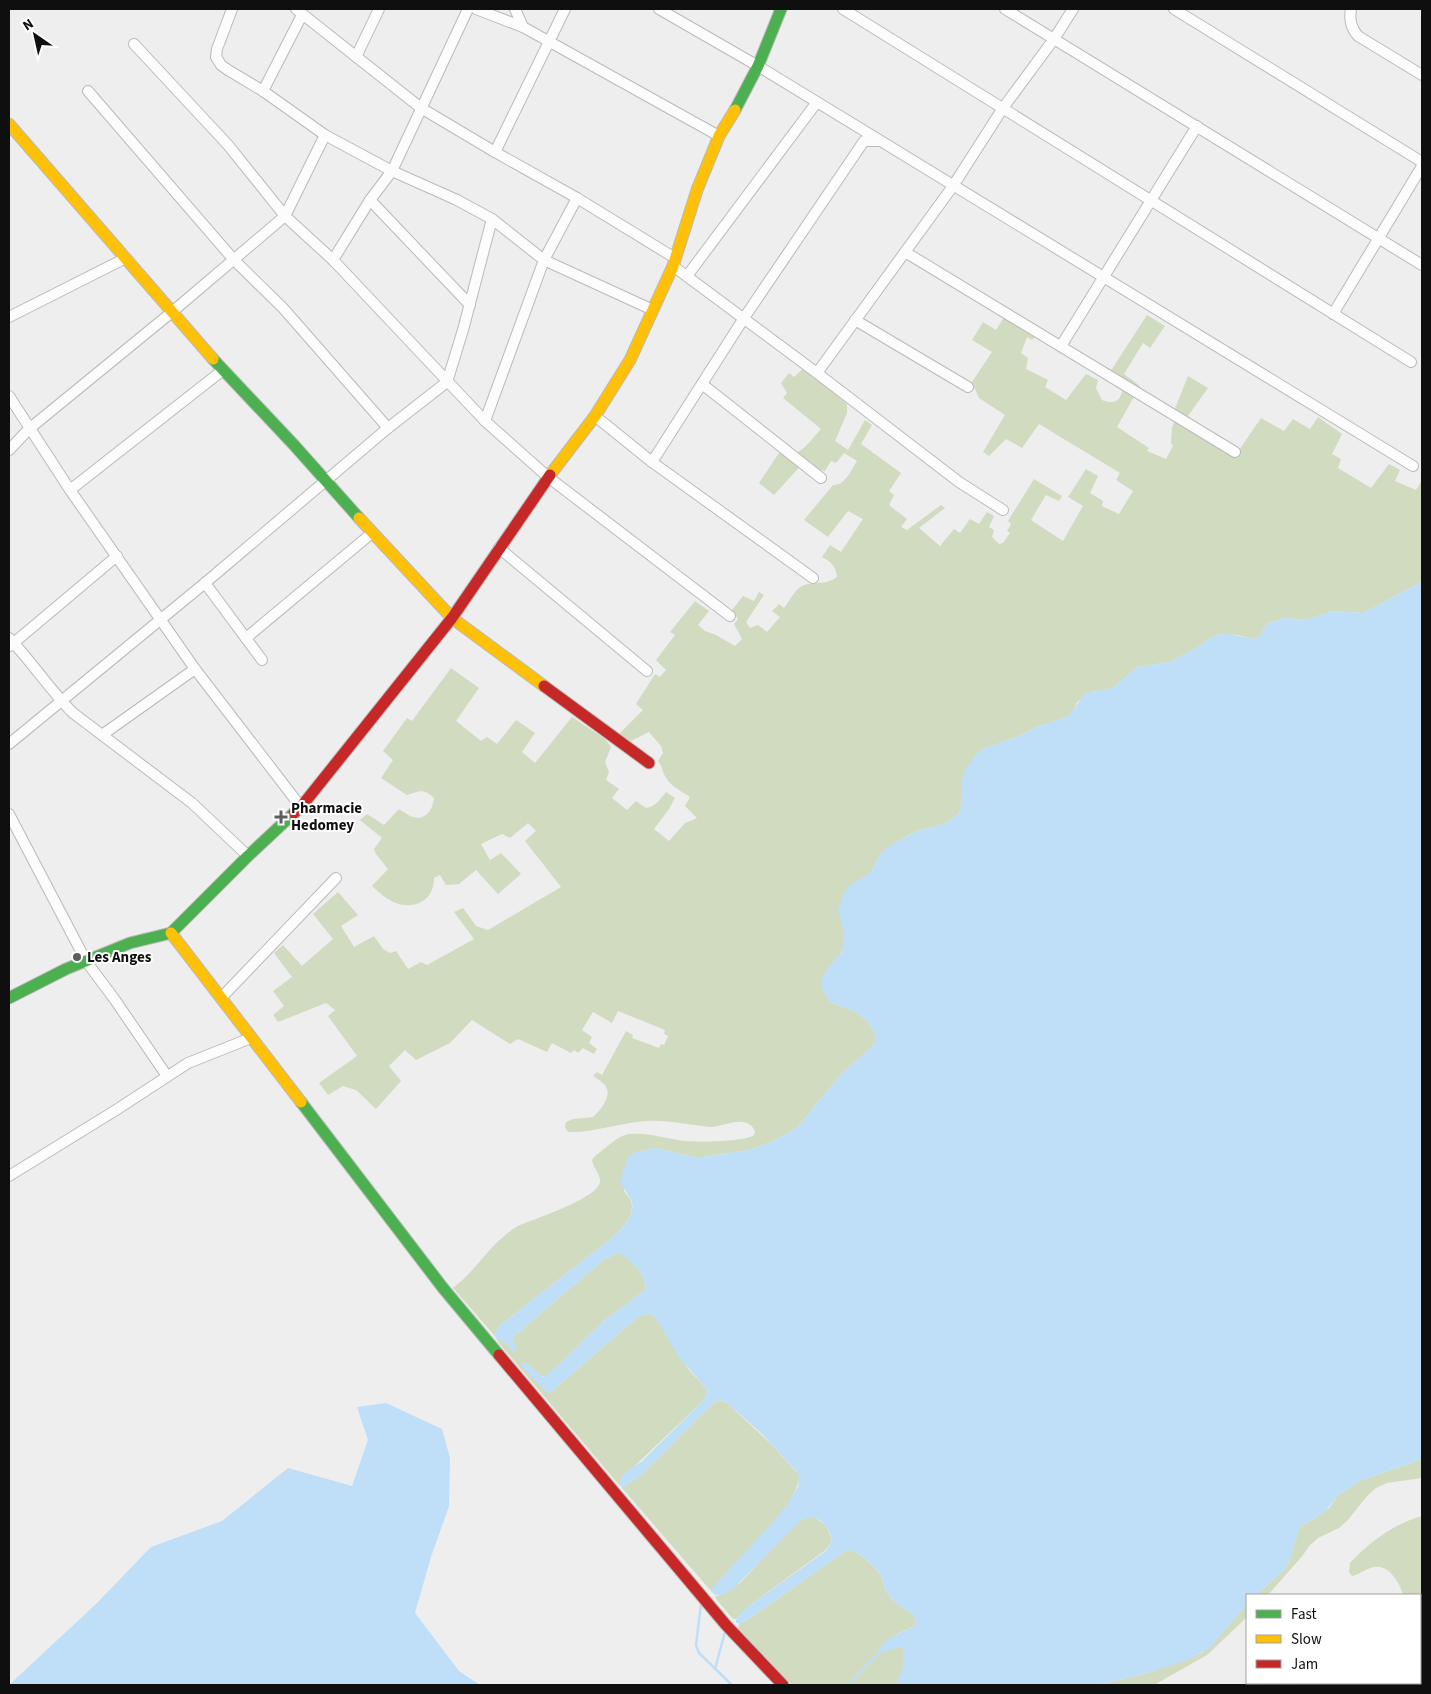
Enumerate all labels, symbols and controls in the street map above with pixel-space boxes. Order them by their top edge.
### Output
north arrow [10,10,60,60]
text: N [19,14,38,36]
place label: Pharmacie Hedomey [291,798,362,836]
marker: Pharmacie Hedomey [275,811,287,823]
place label: Les Anges [87,947,152,968]
marker: Les Anges [71,951,83,963]
legend [1246,1594,1421,1684]
text: Fast [1291,1604,1317,1625]
text: Slow [1291,1629,1322,1650]
text: Jam [1291,1654,1318,1675]

